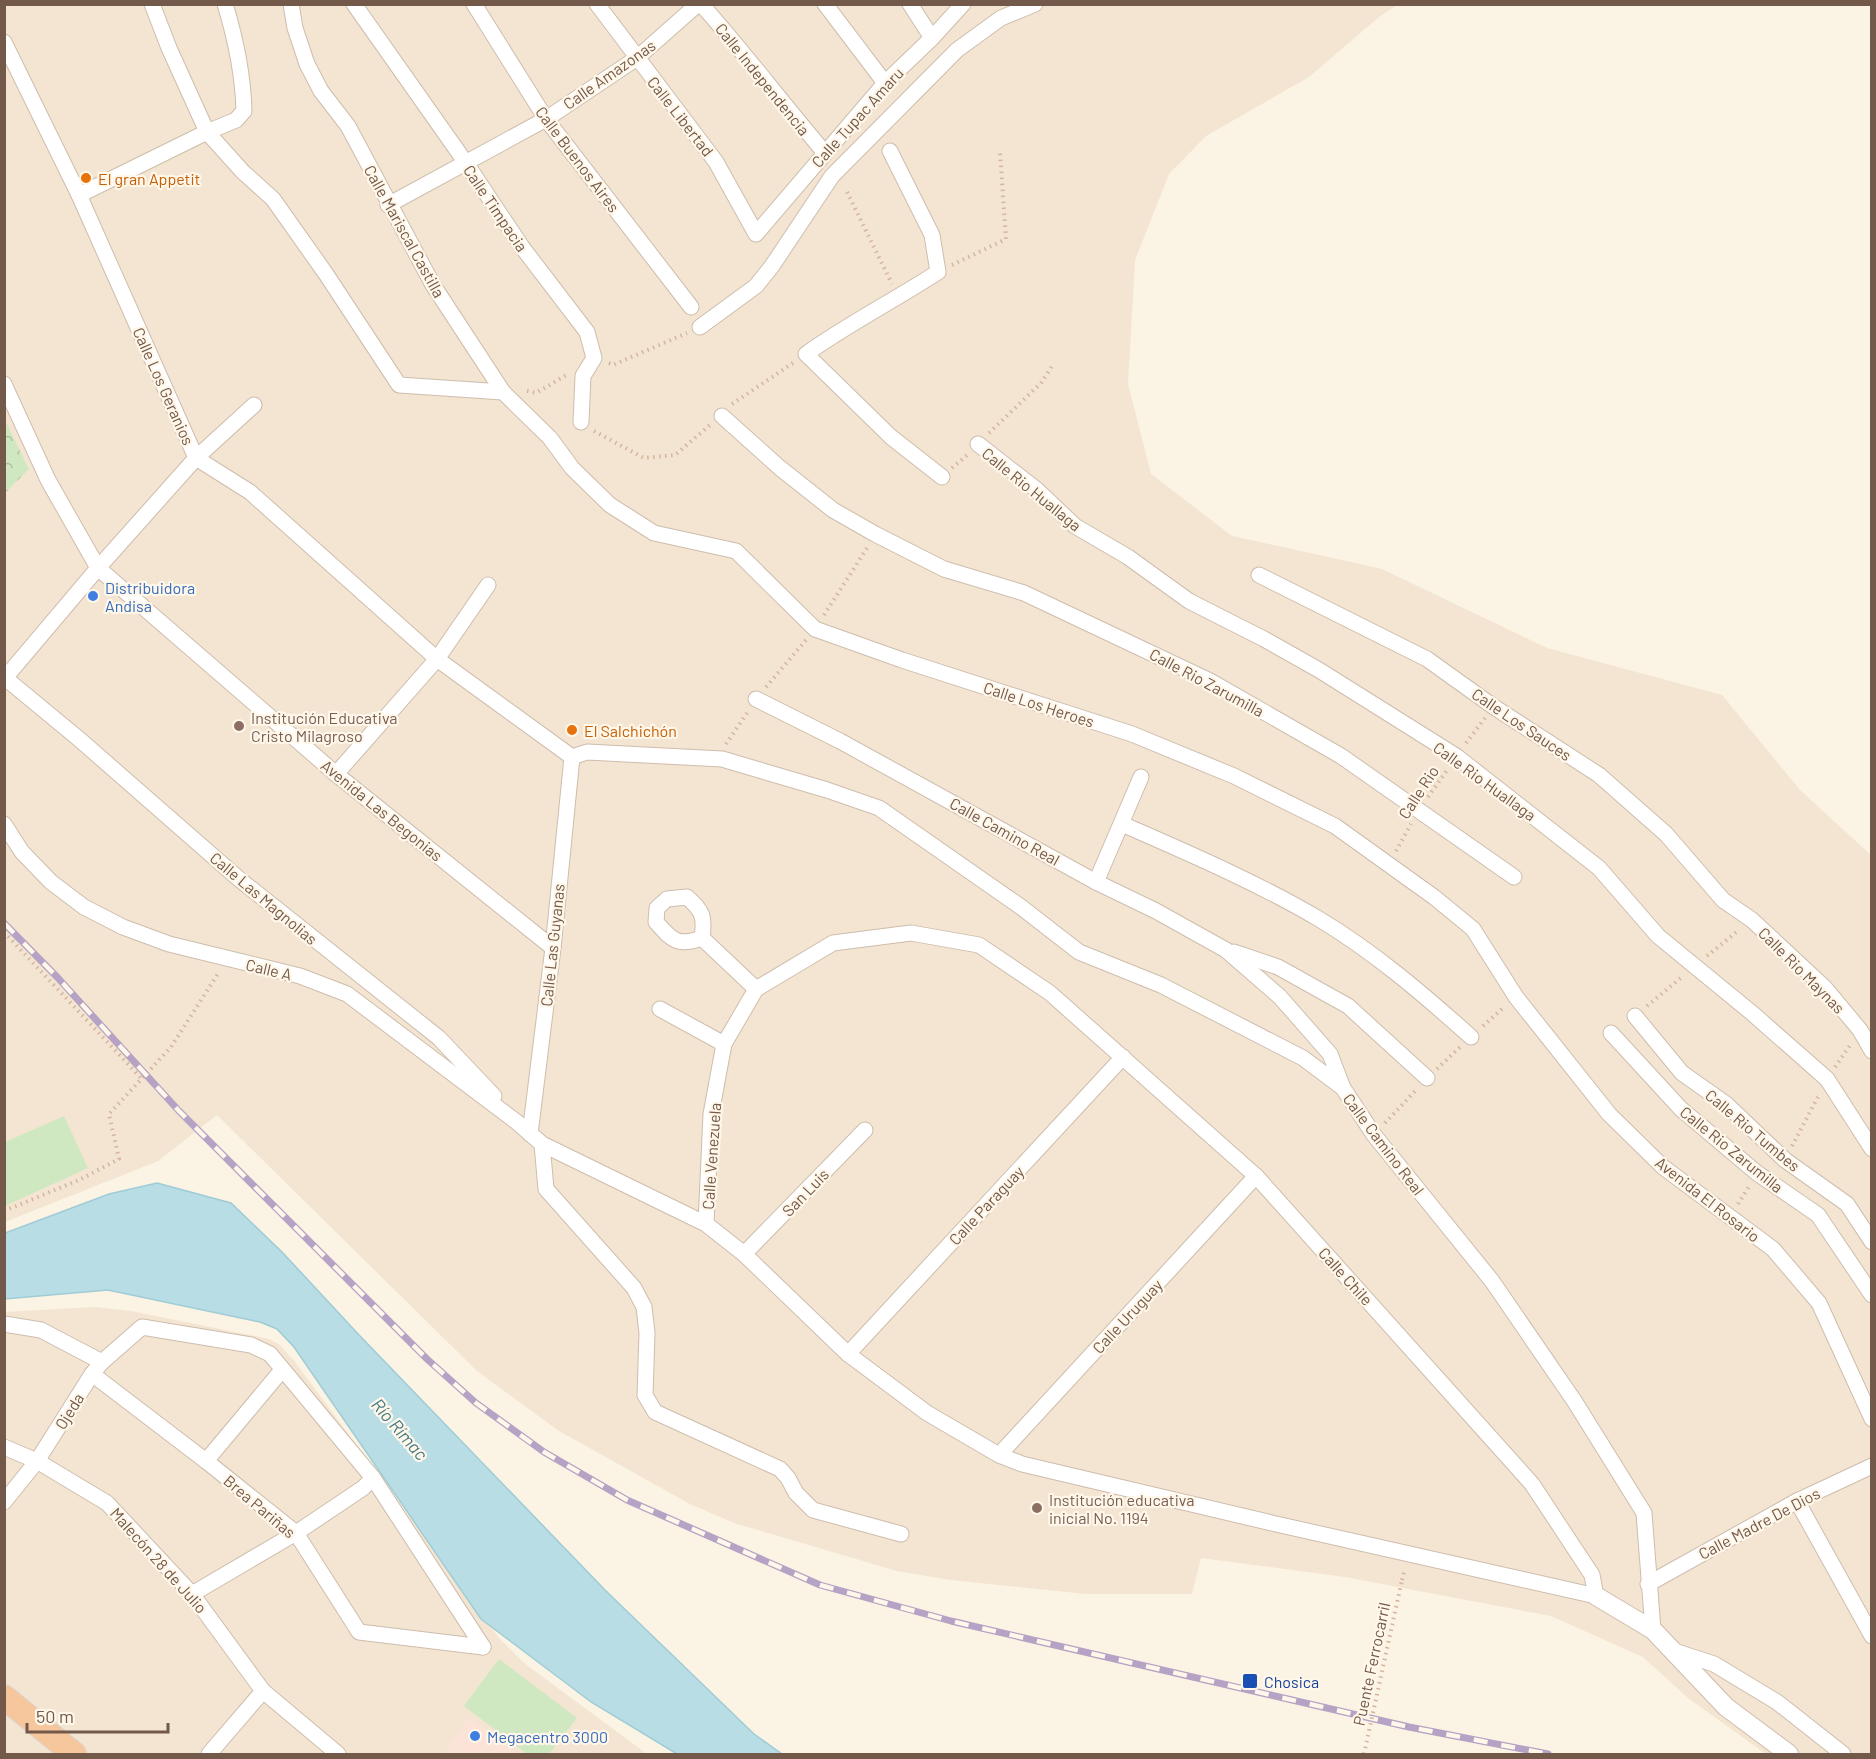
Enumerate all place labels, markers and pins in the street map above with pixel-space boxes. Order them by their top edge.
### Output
place label: El gran Appetit [98,169,200,188]
marker: El gran Appetit [79,171,93,185]
place label: Distribuidora Andisa [105,578,195,615]
marker: Distribuidora Andisa [86,589,100,603]
place label: Institución Educativa Cristo Milagroso [251,708,397,745]
marker: Institución Educativa Cristo Milagroso [232,719,246,733]
place label: El Salchichón [584,721,677,740]
marker: El Salchichón [565,723,579,737]
place label: Institución educativa inicial No. 1194 [1049,1490,1194,1527]
marker: Institución educativa inicial No. 1194 [1030,1501,1044,1515]
marker: Chosica [1241,1672,1259,1690]
place label: Chosica [1264,1672,1319,1691]
place label: Megacentro 3000 [487,1727,608,1746]
marker: Megacentro 3000 [468,1729,482,1743]

